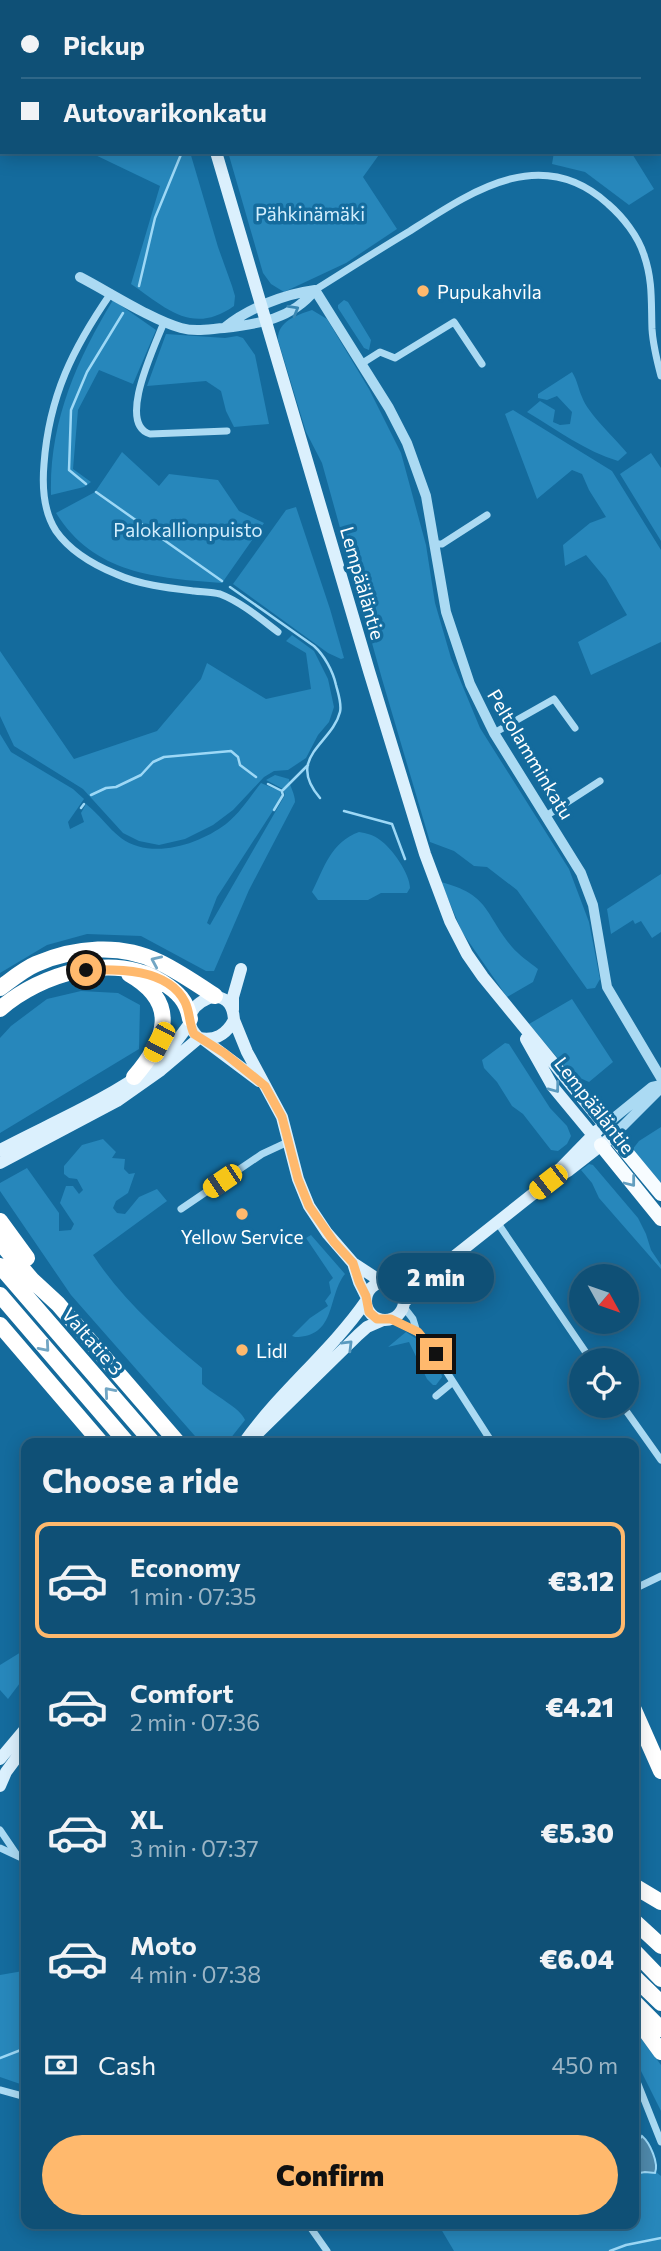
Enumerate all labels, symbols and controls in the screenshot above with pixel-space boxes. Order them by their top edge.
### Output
text: Pickup [63,29,145,60]
text: Autovarikonkatu [63,96,267,127]
park label: Pähkinämäki [255,202,365,225]
place label: Pupukahvila [437,280,542,303]
marker: Pupukahvila [415,283,431,299]
one-way arrow [286,305,299,318]
park label: Palokallionpuisto [113,518,263,541]
street label: Lempääläntie [336,524,390,642]
street label: Peltolamminkatu [483,685,579,823]
route start [70,954,102,986]
one-way arrow [151,955,163,969]
car [140,1019,179,1065]
street label: Lempääläntie [550,1052,640,1158]
one-way arrow [546,1080,559,1093]
car [199,1161,246,1201]
car [525,1161,572,1203]
one-way arrow [623,1174,635,1187]
marker: Yellow Service [234,1206,250,1222]
place label: Yellow Service [181,1225,303,1248]
callout: 2 min [378,1252,494,1302]
text: 2 min [407,1263,465,1291]
north arrow [569,1264,639,1334]
map controls [569,1264,639,1418]
street label: Valtatie 3 [58,1303,128,1379]
one-way arrow [37,1338,49,1351]
route end [420,1338,452,1370]
place label: Lidl [256,1339,288,1362]
one-way arrow [339,1340,352,1353]
marker: Lidl [234,1342,250,1358]
button: locate [569,1348,639,1418]
one-way arrow [105,1387,117,1400]
text: Choose a ride [42,1460,239,1500]
icon: car [46,1549,109,1612]
text: Economy [130,1551,241,1582]
text: €3.12 [548,1565,614,1596]
text: 1 min · 07:35 [130,1582,256,1610]
icon: car [46,1675,109,1738]
text: Comfort [130,1677,233,1708]
text: €4.21 [545,1691,614,1722]
text: 2 min · 07:36 [130,1708,260,1736]
icon: car [46,1801,109,1864]
text: XL [130,1803,164,1834]
text: €5.30 [541,1817,614,1848]
text: 3 min · 07:37 [130,1834,259,1862]
icon: car [46,1927,109,1990]
text: Moto [130,1929,197,1960]
text: €6.04 [539,1943,614,1974]
text: 4 min · 07:38 [130,1960,261,1988]
icon: cash [42,2046,80,2084]
text: Cash [98,2049,156,2080]
text: 450 m [552,2051,618,2079]
button: Confirm [42,2135,618,2215]

